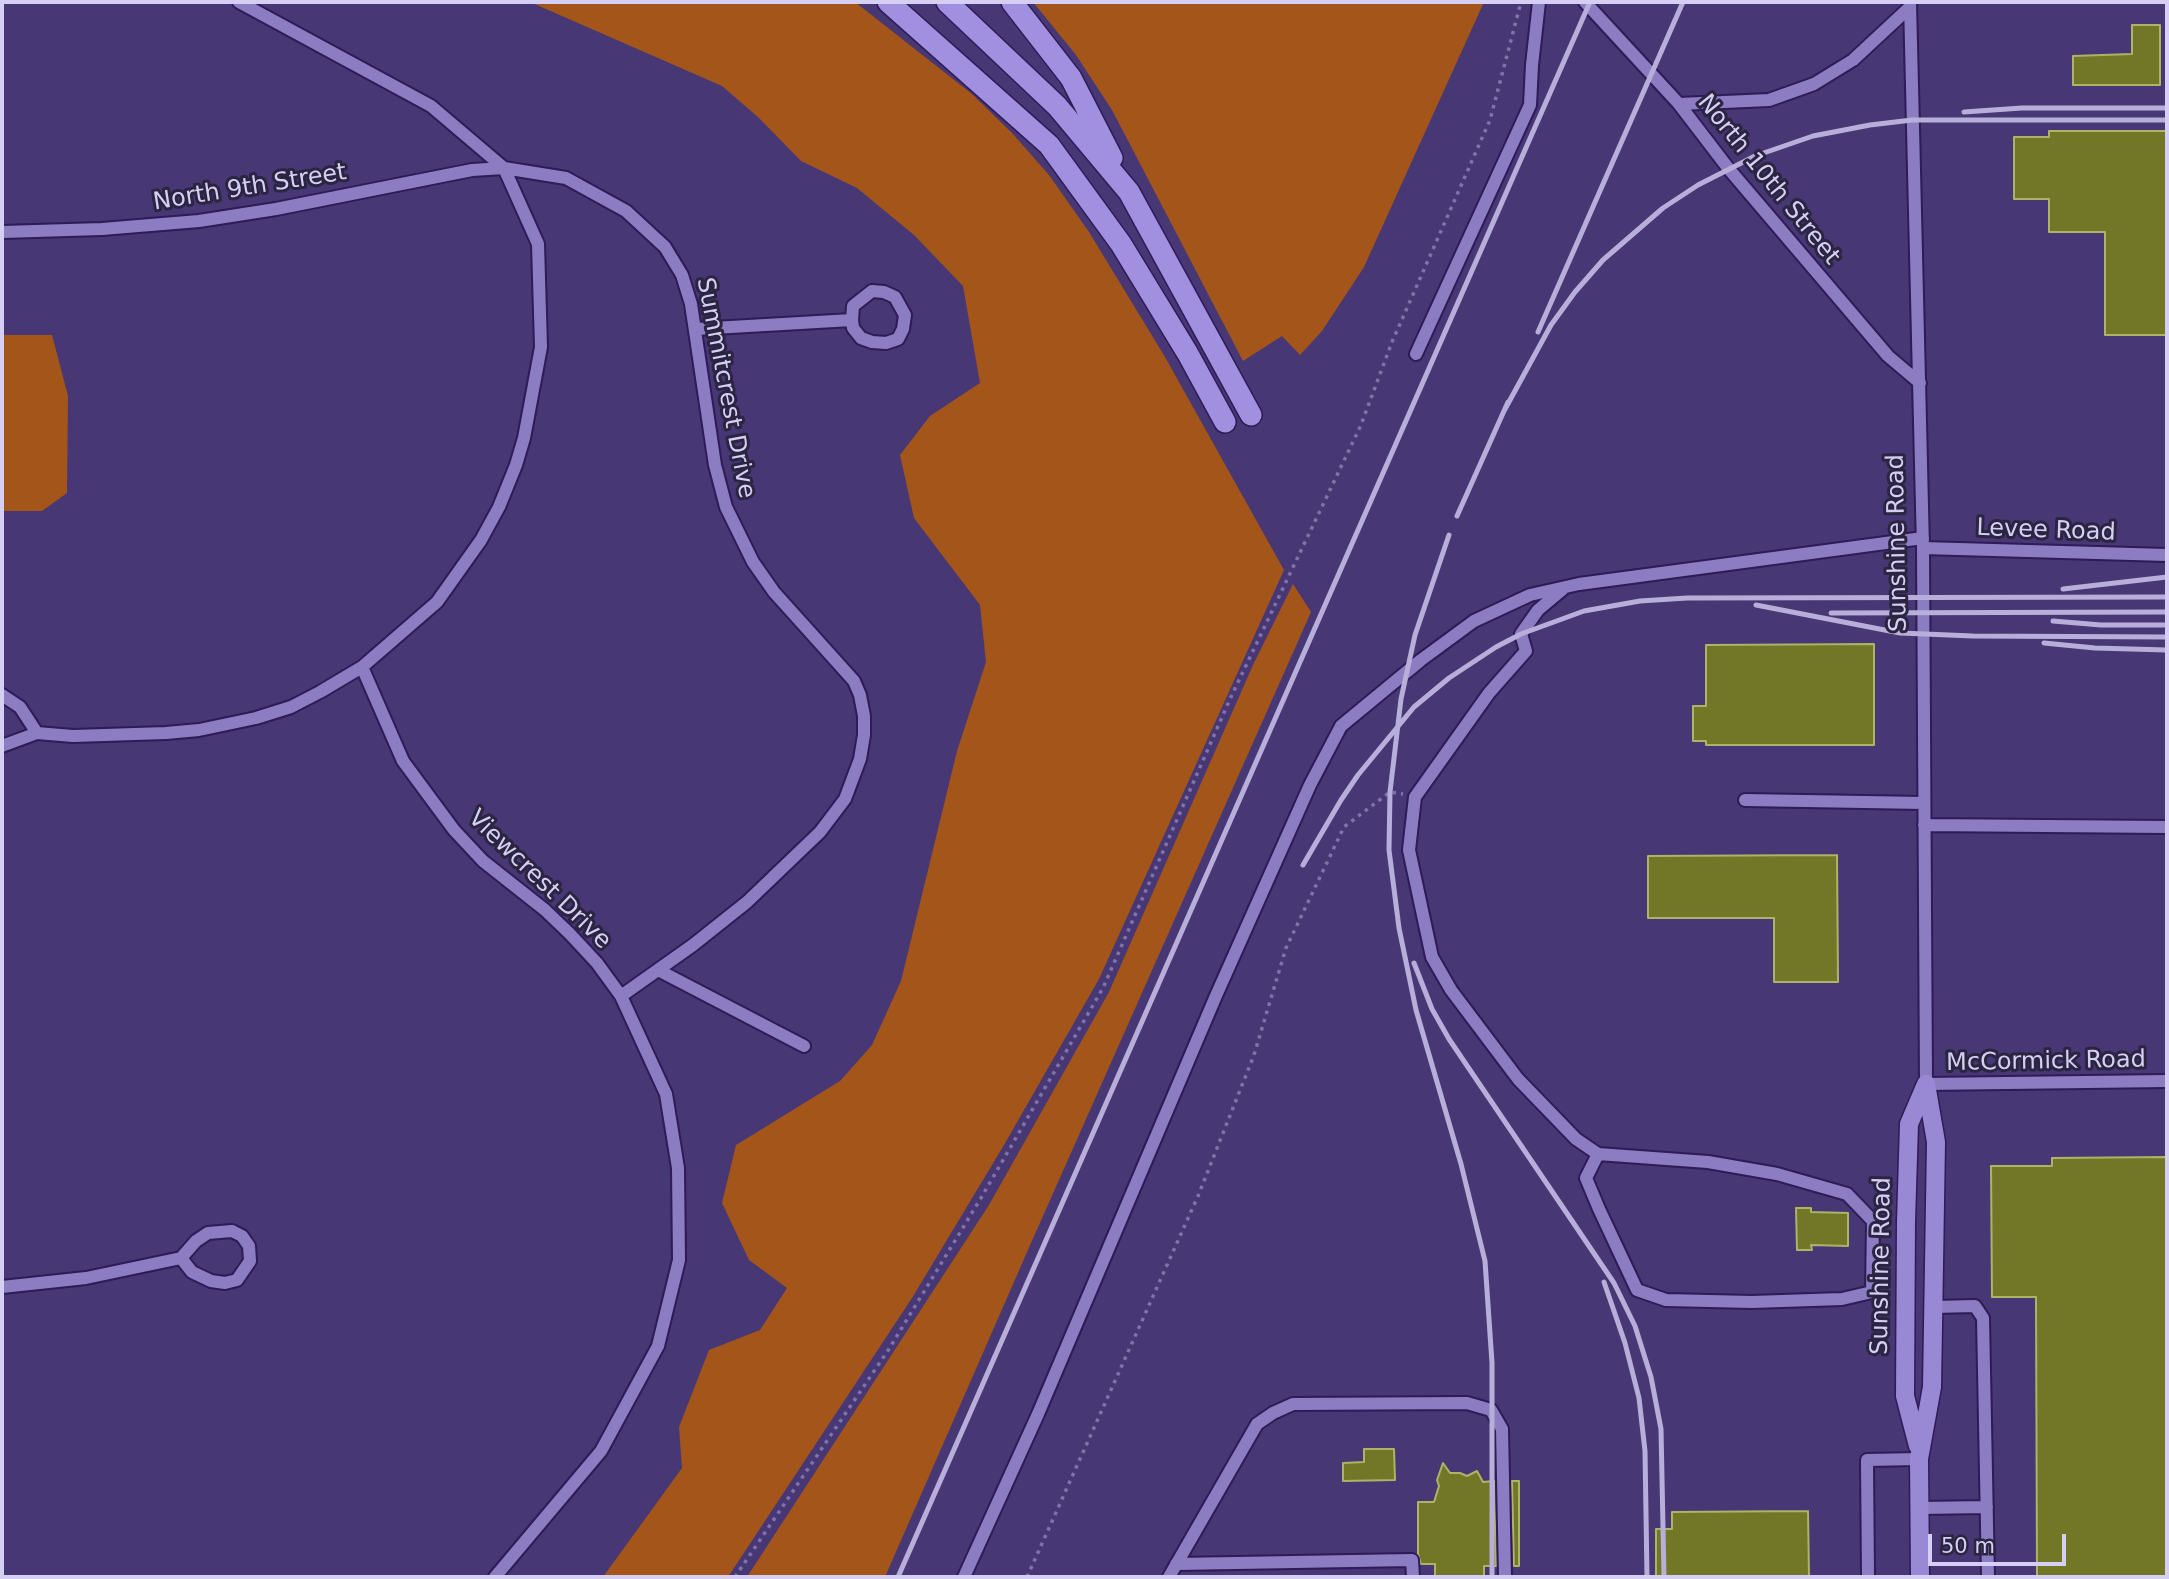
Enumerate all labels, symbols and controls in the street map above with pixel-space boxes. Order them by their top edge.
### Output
street label: North 10th Street [1691,89,1845,271]
street label: North 9th Street [151,159,349,217]
street label: Summitcrest Drive [689,275,761,501]
street label: Sunshine Road [1882,454,1914,632]
street label: Levee Road [1976,514,2116,548]
street label: Viewcrest Drive [461,804,617,956]
street label: McCormick Road [1946,1046,2146,1078]
street label: Sunshine Road [1866,1177,1898,1355]
scale bar [1931,1520,2069,1564]
text: 50 m [1941,1534,1995,1558]

